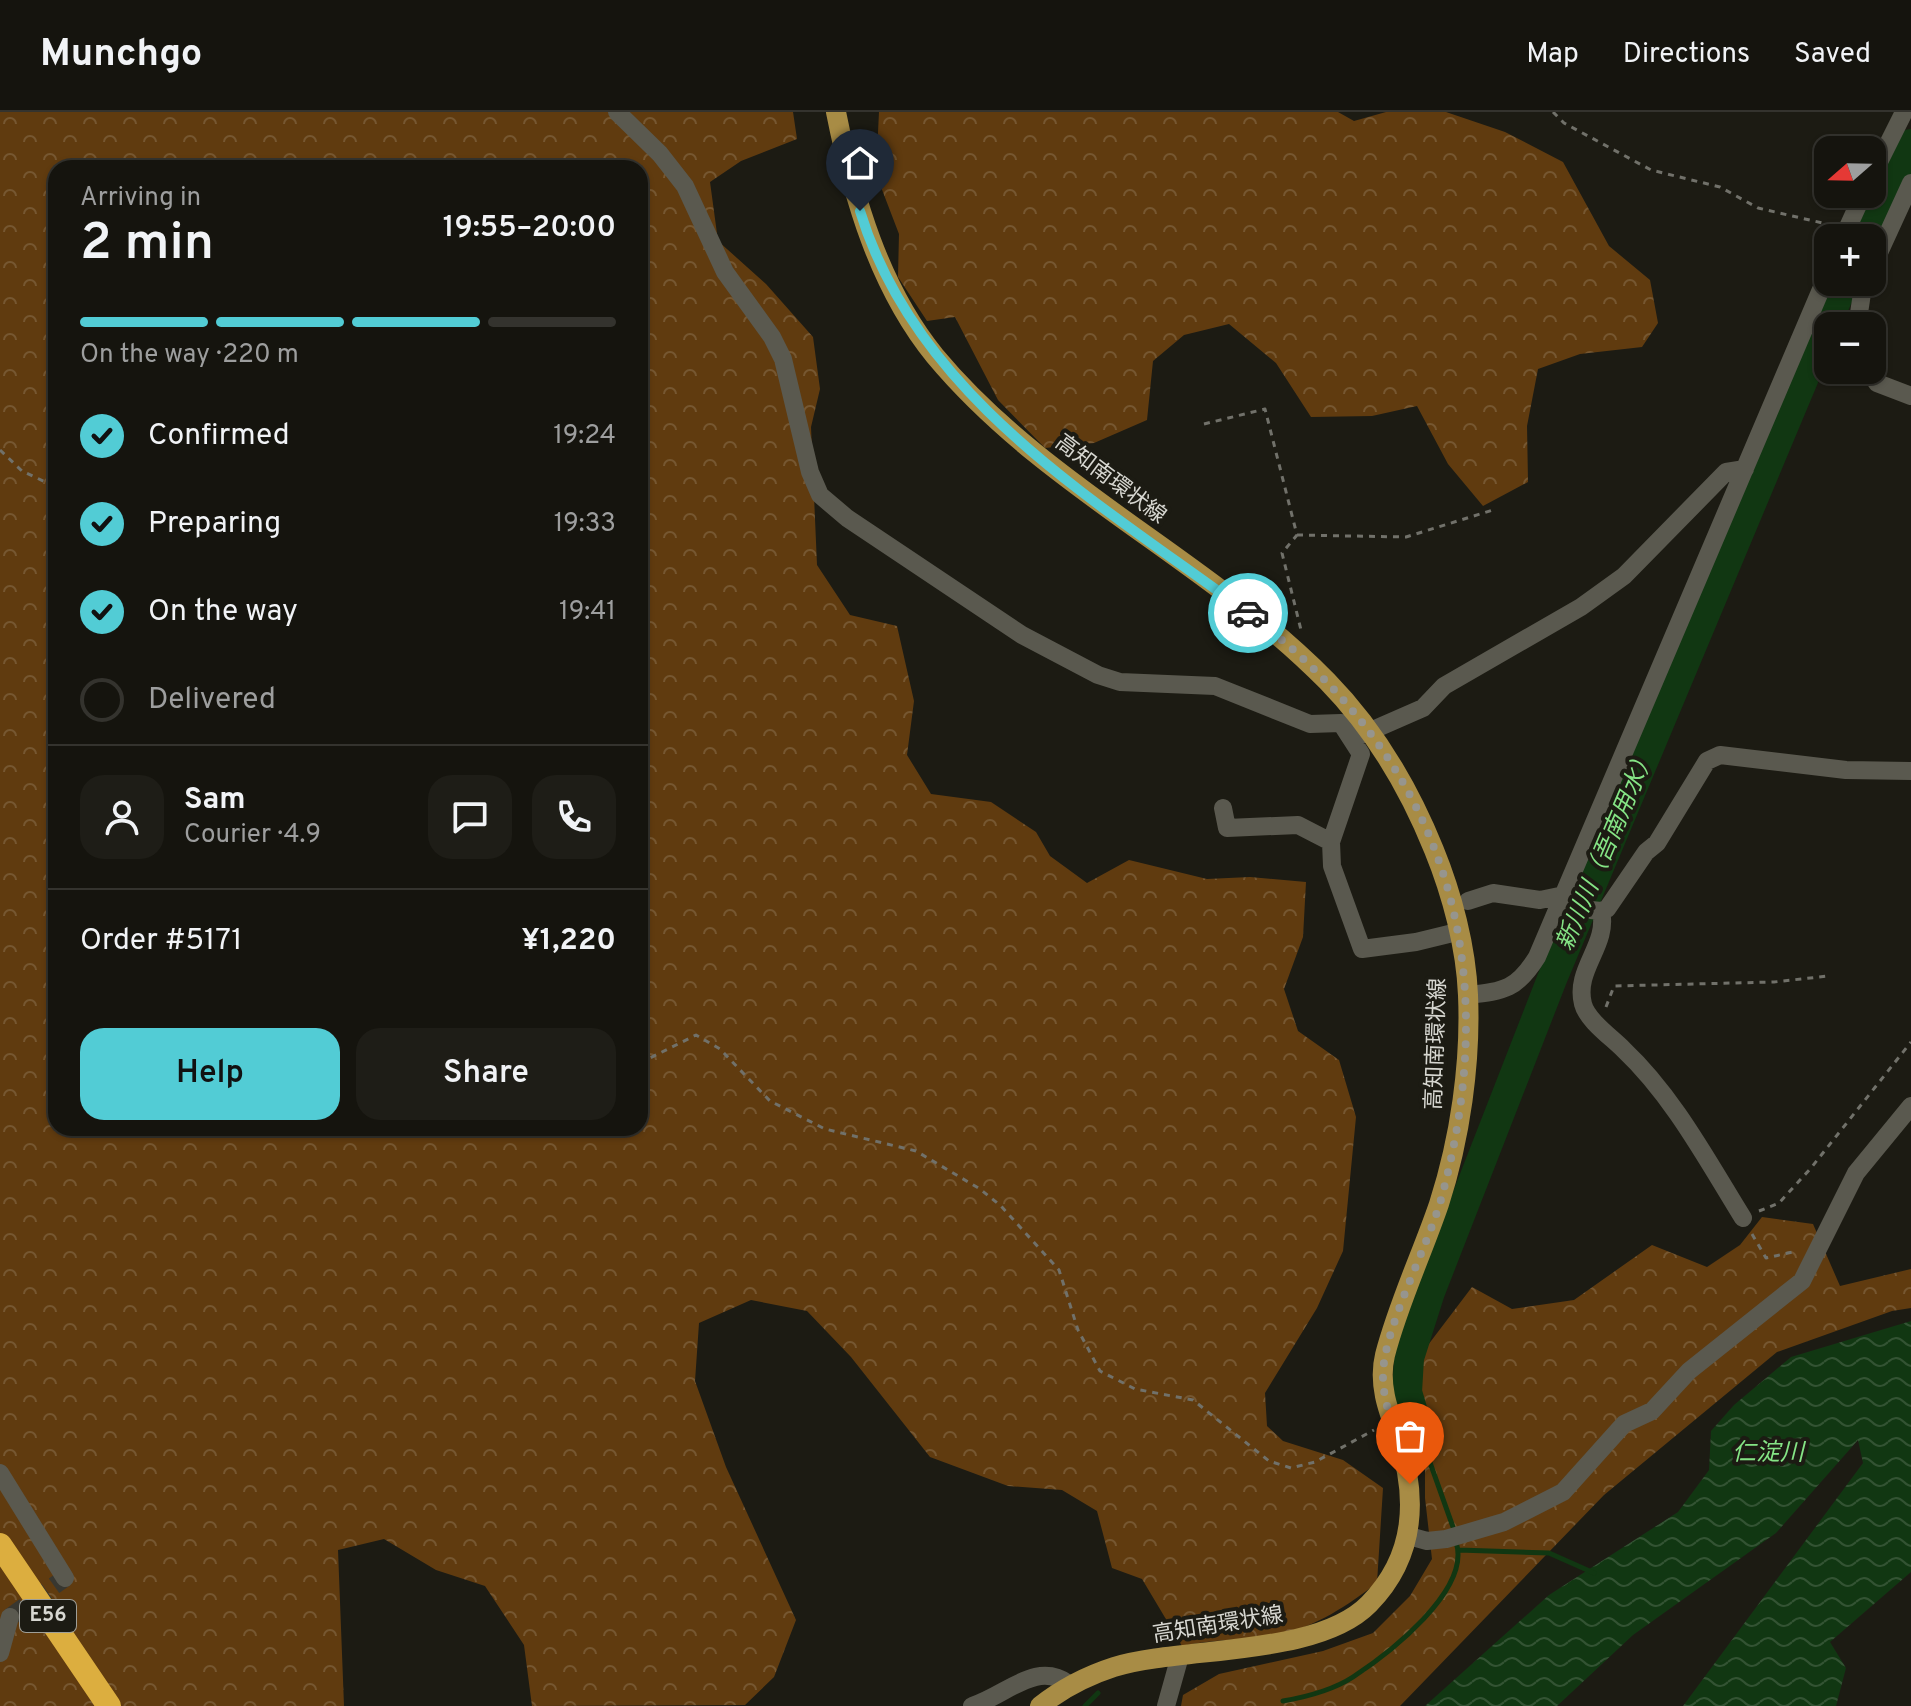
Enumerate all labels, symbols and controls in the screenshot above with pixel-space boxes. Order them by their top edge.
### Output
text: Munchgo [40,31,202,80]
text: Map [1526,37,1579,73]
text: Directions [1623,37,1750,73]
text: Saved [1794,37,1871,73]
pin [826,129,894,211]
north arrow [1814,136,1886,208]
map controls [1814,136,1886,384]
icon: home [838,141,882,185]
text: Arriving in [80,182,201,215]
text: 19:55–20:00 [443,210,616,247]
text: 2 min [80,212,214,278]
button: + [1814,224,1886,296]
button: − [1814,312,1886,384]
text: On the way · 220 m [80,339,299,372]
icon: check [80,414,124,458]
text: Confirmed [148,418,290,455]
text: 19:24 [553,420,616,453]
street label: 高知南環状線 [1049,429,1171,531]
icon: check [80,502,124,546]
text: Preparing [148,506,281,543]
text: 19:33 [554,508,616,541]
courier [1208,573,1288,653]
icon: check [80,590,124,634]
icon: car [1226,591,1270,635]
text: On the way [148,594,298,631]
text: 19:41 [559,596,616,629]
text: Delivered [148,682,276,719]
water label: 新川川（吾南用水） [1551,745,1663,955]
button: person [80,775,164,859]
button: chat [428,775,512,859]
button: phone [532,775,616,859]
text: Sam [184,782,246,819]
text: Courier · 4.9 [184,819,321,852]
text: Order #5171 [80,923,243,960]
text: ¥1,220 [522,923,616,960]
street label: 高知南環状線 [1421,978,1453,1110]
button: Help [80,1028,340,1120]
button: Share [356,1028,616,1120]
pin [1376,1402,1444,1484]
icon: bag [1388,1414,1432,1458]
water label: 仁淀川 [1732,1439,1807,1469]
road number: E56 [20,1600,76,1632]
street label: 高知南環状線 [1151,1602,1285,1650]

